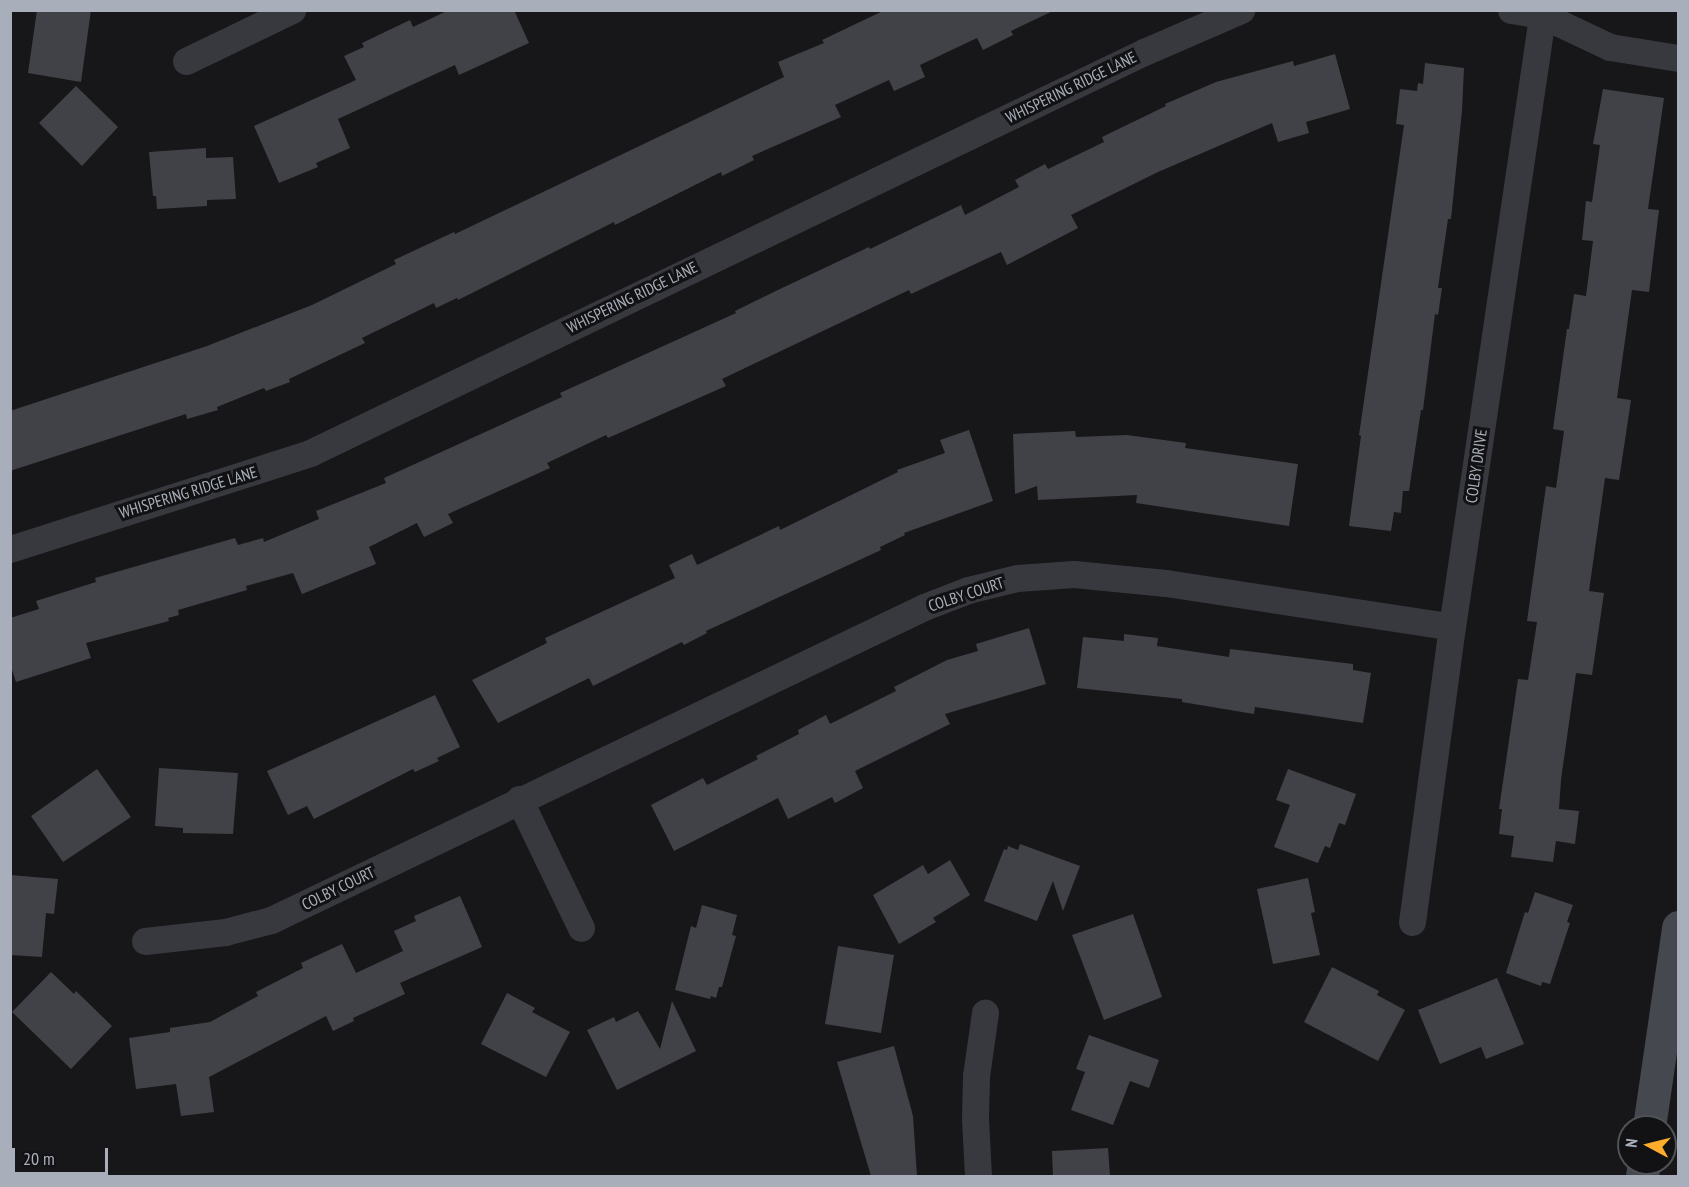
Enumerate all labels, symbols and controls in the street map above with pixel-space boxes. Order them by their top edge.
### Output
street label: WHISPERING RIDGE LANE [1003,47,1139,127]
street label: WHISPERING RIDGE LANE [564,257,700,337]
street label: COLBY DRIVE [1461,428,1491,504]
street label: WHISPERING RIDGE LANE [117,462,259,522]
street label: COLBY COURT [926,573,1006,615]
street label: COLBY COURT [298,862,378,914]
north arrow [1617,1115,1677,1175]
scale bar [15,1136,111,1174]
text: N [1621,1138,1642,1149]
text: 20 m [23,1147,55,1170]

